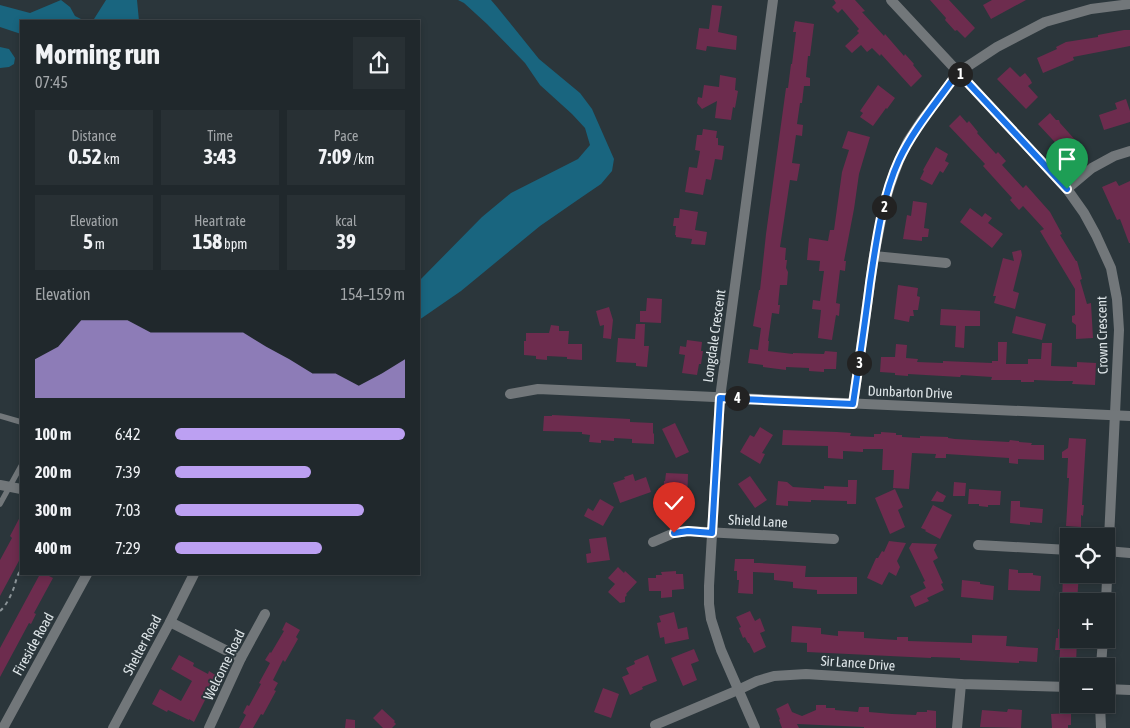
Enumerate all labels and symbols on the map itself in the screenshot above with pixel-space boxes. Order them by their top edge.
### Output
pin: 1 [948,62,972,86]
pin [1046,138,1088,189]
pin: 2 [872,194,896,220]
street label: Longdale Crescent [700,289,728,383]
street label: Crown Crescent [1093,296,1111,374]
pin: 3 [846,350,872,376]
street label: Dunbarton Drive [867,383,953,401]
pin: 4 [724,386,750,410]
pin [653,482,695,533]
street label: Shield Lane [728,511,788,531]
street label: Fireside Road [9,610,57,678]
street label: Shelter Road [119,612,165,678]
street label: Welcome Road [200,627,248,703]
street label: Sir Lance Drive [820,652,896,674]

